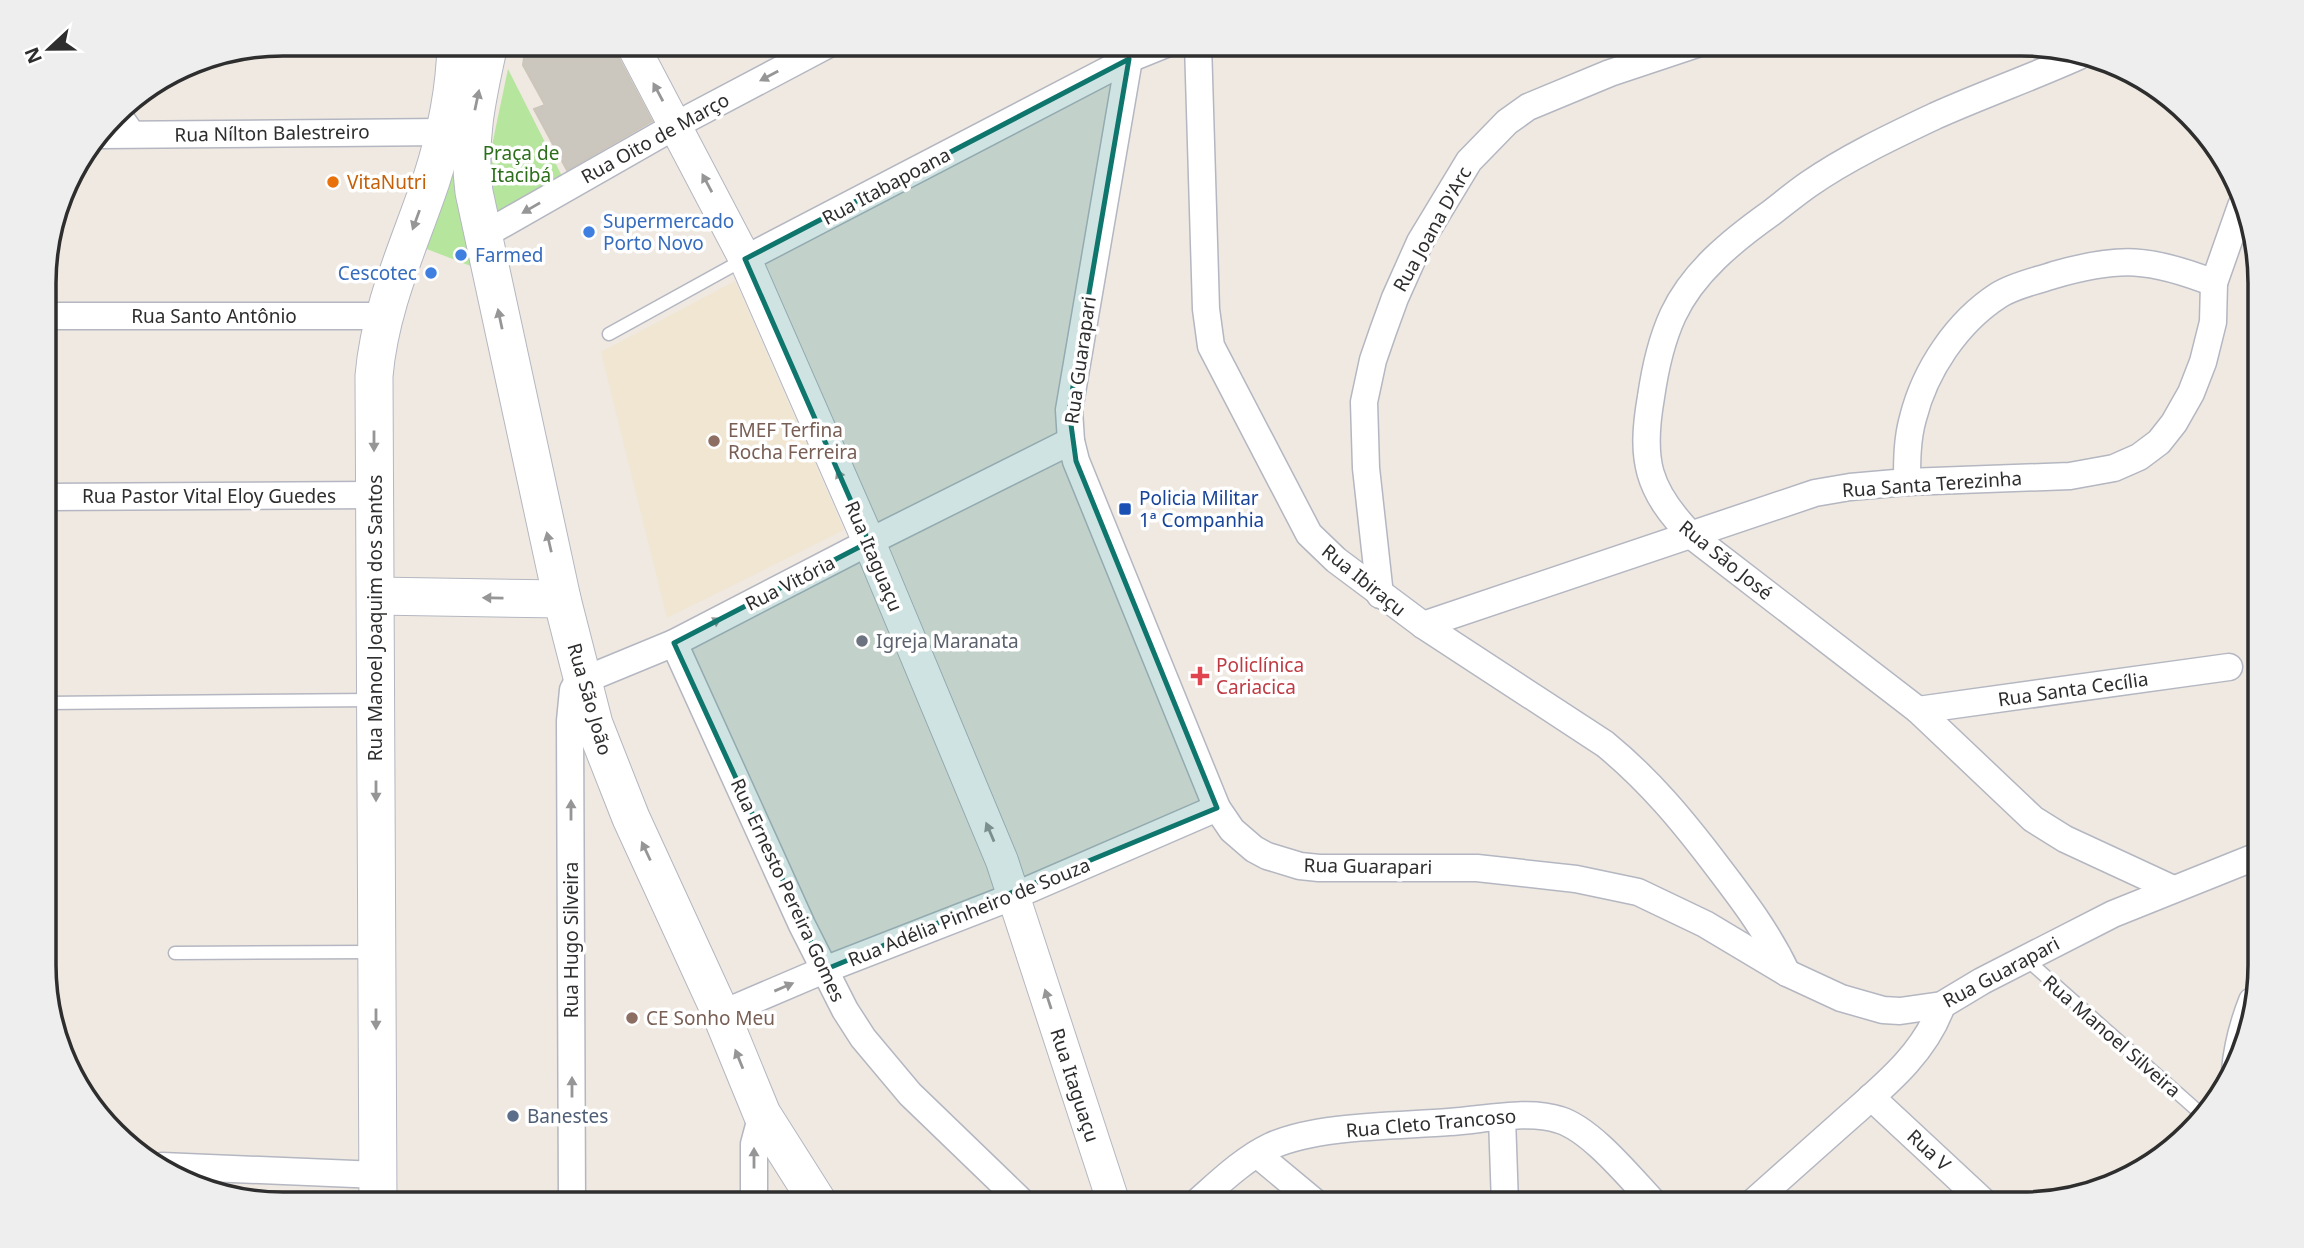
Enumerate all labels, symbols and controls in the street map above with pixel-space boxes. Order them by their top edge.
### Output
north arrow [14,14,84,84]
text: N [18,43,48,67]
one-way arrow [759,70,779,82]
one-way arrow [652,82,664,102]
street label: Rua Oito de Março [576,87,734,189]
one-way arrow [471,89,482,111]
street label: Rua Nílton Balestreiro [174,118,370,148]
park label: Praça de Itacibá [483,140,559,188]
street label: Rua Itabapoana [817,141,955,231]
street label: Rua Joana D'Arc [1387,162,1477,296]
place label: VitaNutri [347,169,427,195]
one-way arrow [701,173,713,193]
marker: VitaNutri [325,174,341,190]
one-way arrow [522,202,541,214]
place label: Supermercado Porto Novo [603,208,734,256]
one-way arrow [410,210,421,231]
marker: Supermercado Porto Novo [581,224,597,240]
place label: Farmed [475,242,544,268]
marker: Farmed [453,247,469,263]
place label: Cescotec [338,260,417,286]
marker: Cescotec [423,265,439,281]
street label: Rua Guarapari [1058,295,1102,425]
street label: Rua Santo Antônio [131,303,297,329]
one-way arrow [495,308,506,330]
place label: EMEF Terfina Rocha Ferreira [728,417,857,465]
one-way arrow [368,431,380,453]
marker: EMEF Terfina Rocha Ferreira [706,433,722,449]
street label: Rua Santa Terezinha [1841,465,2023,503]
one-way arrow [835,469,846,490]
street label: Rua Manoel Joaquim dos Santos [362,475,388,761]
street label: Rua Pastor Vital Eloy Guedes [82,483,336,509]
place label: Policia Militar 1ª Companhia [1139,485,1264,533]
street label: Rua Itaguaçu [839,497,909,615]
marker: Policia Militar 1ª Companhia [1117,501,1133,517]
street label: Rua São José [1674,514,1778,606]
one-way arrow [543,531,554,553]
street label: Rua Ibiraçu [1317,538,1411,622]
street label: Rua Vitória [741,549,839,617]
one-way arrow [482,592,504,604]
one-way arrow [702,618,722,629]
place label: Igreja Maranata [876,628,1019,654]
marker: Igreja Maranata [854,633,870,649]
street label: Rua São João [562,640,618,758]
place label: Policlínica Cariacica [1216,652,1304,700]
marker: Policlínica Cariacica [1190,666,1210,686]
street label: Rua Santa Cecília [1996,666,2150,712]
street label: Rua Ernesto Pereira Gomes [725,774,851,1006]
one-way arrow [370,781,382,803]
one-way arrow [565,799,577,821]
one-way arrow [984,822,995,843]
one-way arrow [641,841,652,861]
street label: Rua Adélia Pinheiro de Souza [844,851,1094,973]
street label: Rua Guarapari [1303,852,1433,880]
street label: Rua Hugo Silveira [558,862,584,1018]
street label: Rua Guarapari [1938,930,2064,1014]
street label: Rua Manoel Silveira [2038,969,2186,1103]
one-way arrow [774,981,794,993]
one-way arrow [1042,989,1052,1010]
place label: CE Sonho Meu [646,1005,775,1031]
one-way arrow [370,1008,382,1030]
marker: CE Sonho Meu [624,1010,640,1026]
street label: Rua Itaguaçu [1044,1025,1106,1145]
one-way arrow [734,1048,745,1069]
one-way arrow [566,1076,578,1098]
place label: Banestes [527,1103,608,1129]
street label: Rua Cleto Trancoso [1345,1103,1517,1143]
marker: Banestes [505,1108,521,1124]
street label: Rua V [1902,1123,1957,1177]
one-way arrow [748,1147,760,1169]

